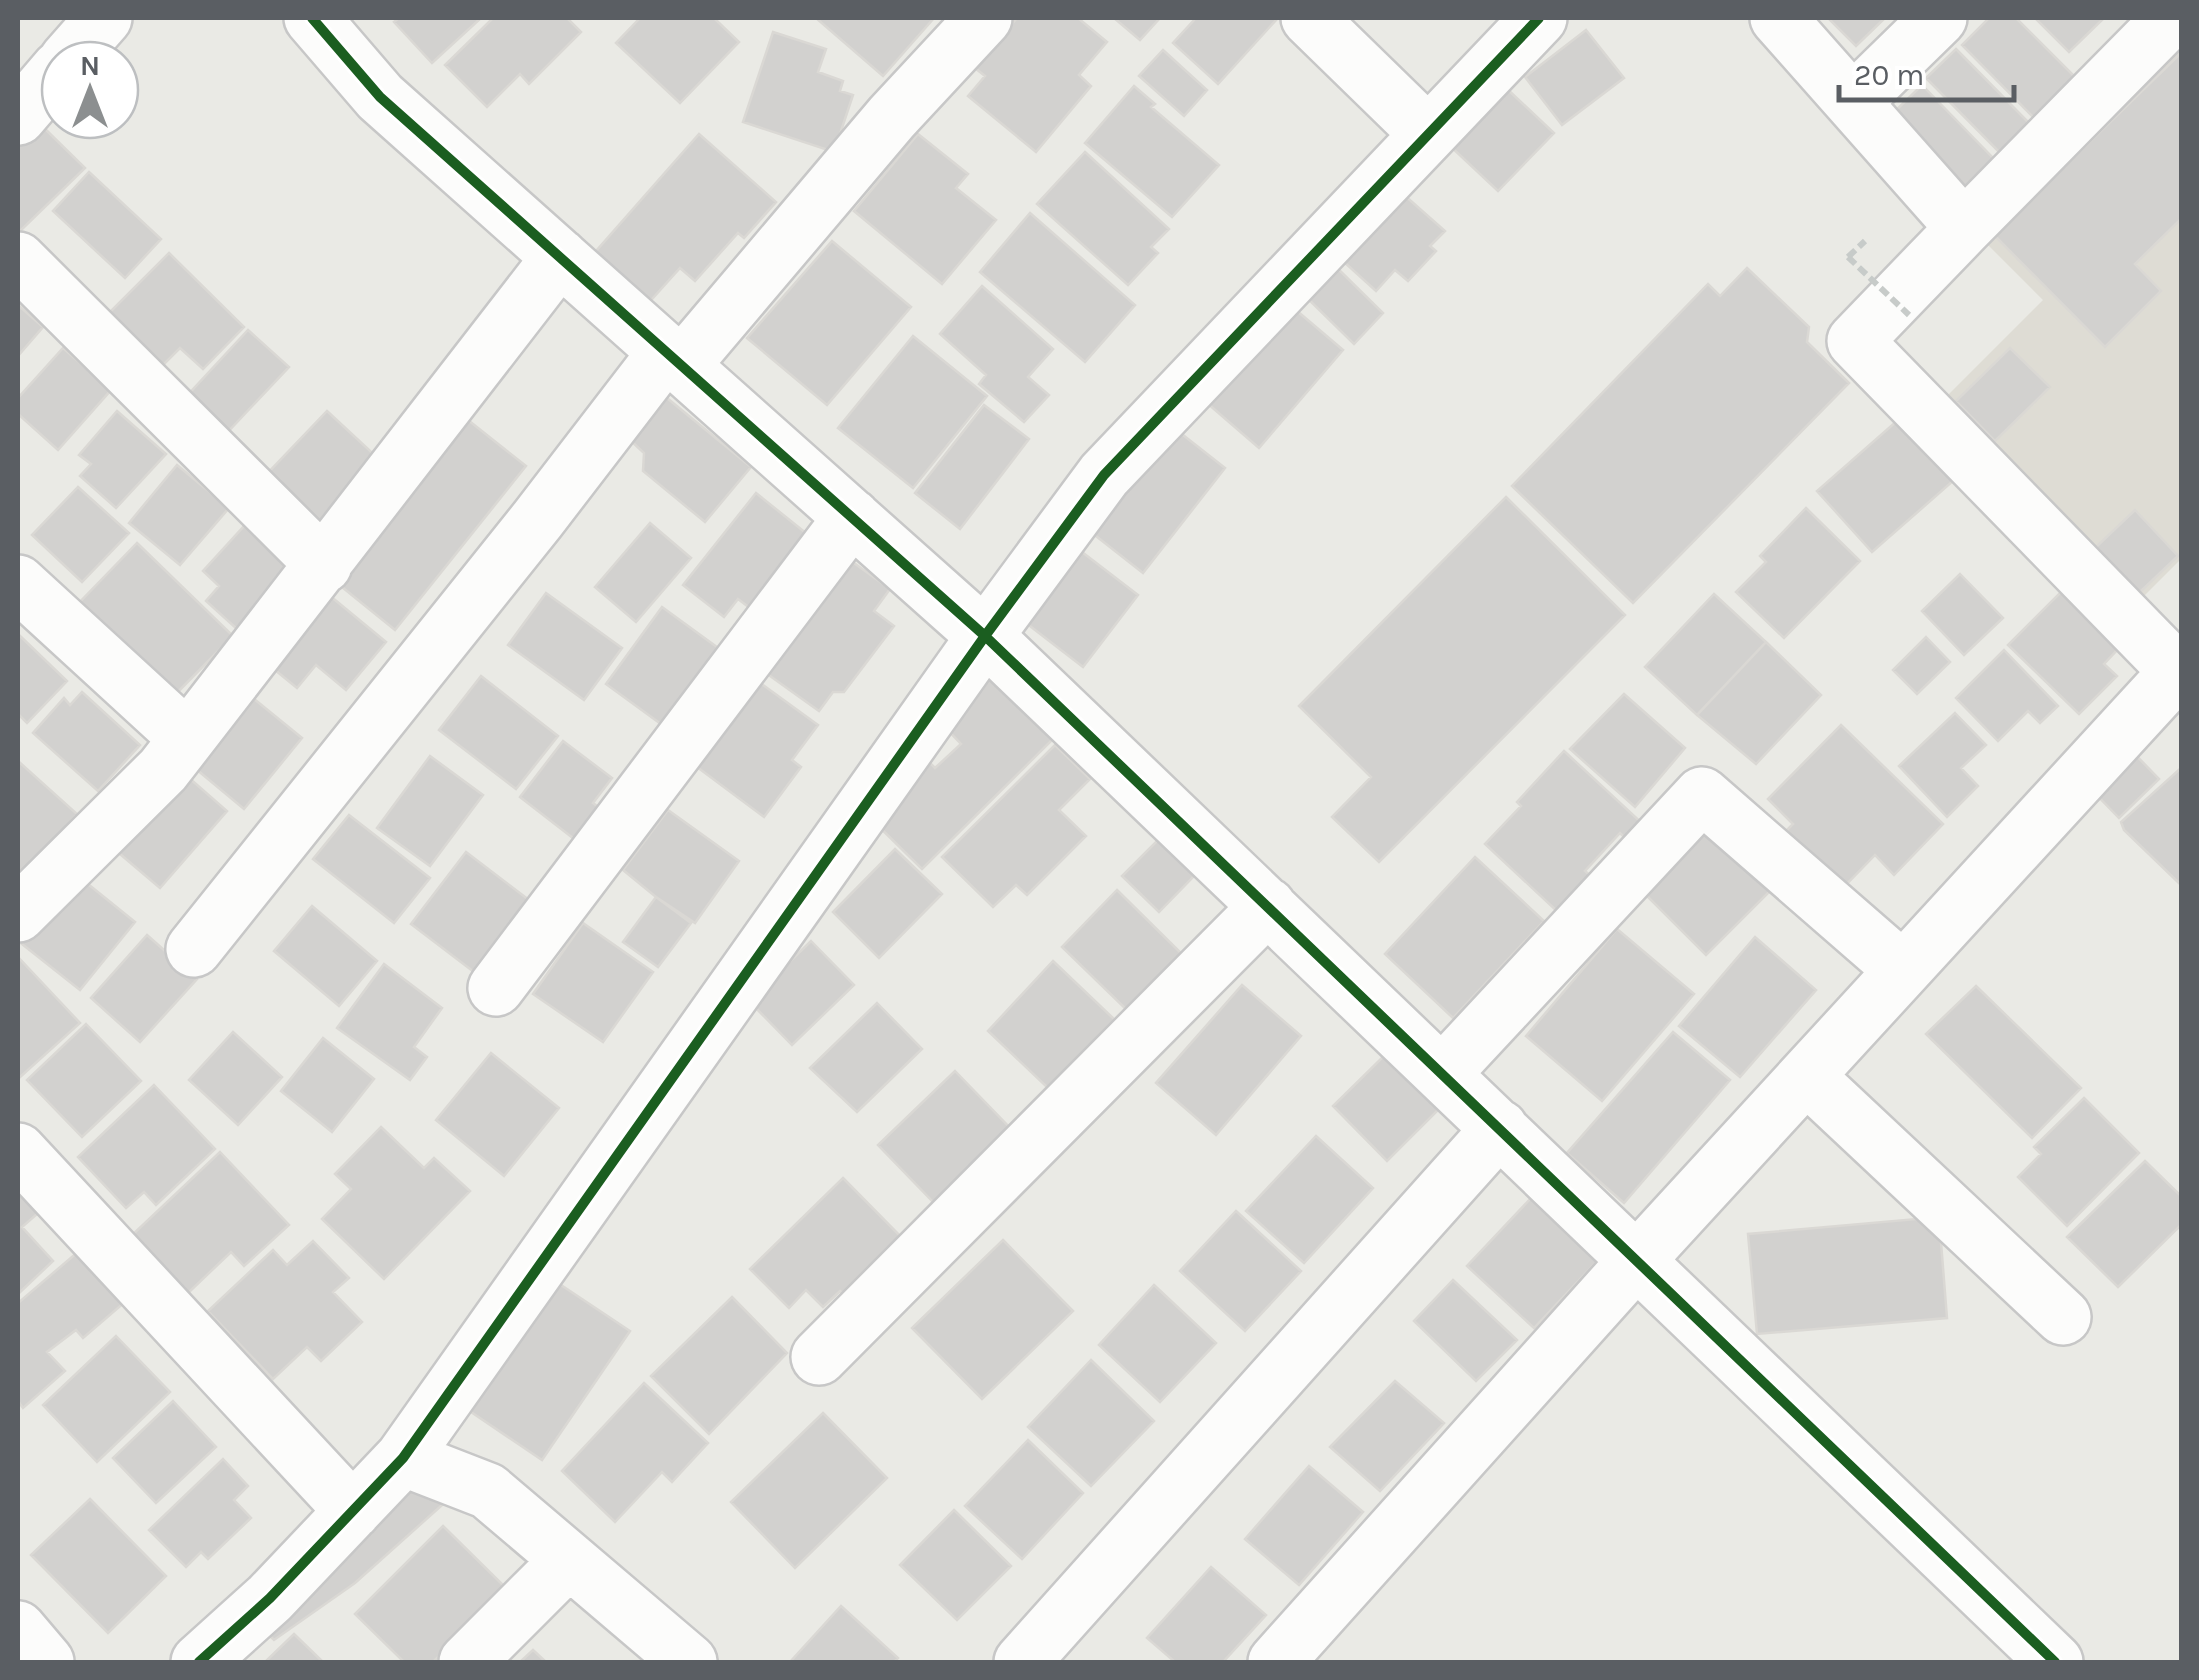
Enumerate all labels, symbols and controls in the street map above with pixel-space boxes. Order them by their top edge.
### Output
north arrow [40,40,140,140]
scale bar [1839,40,2014,102]
text: N [80,49,100,82]
text: 20 m [1854,57,1924,93]

